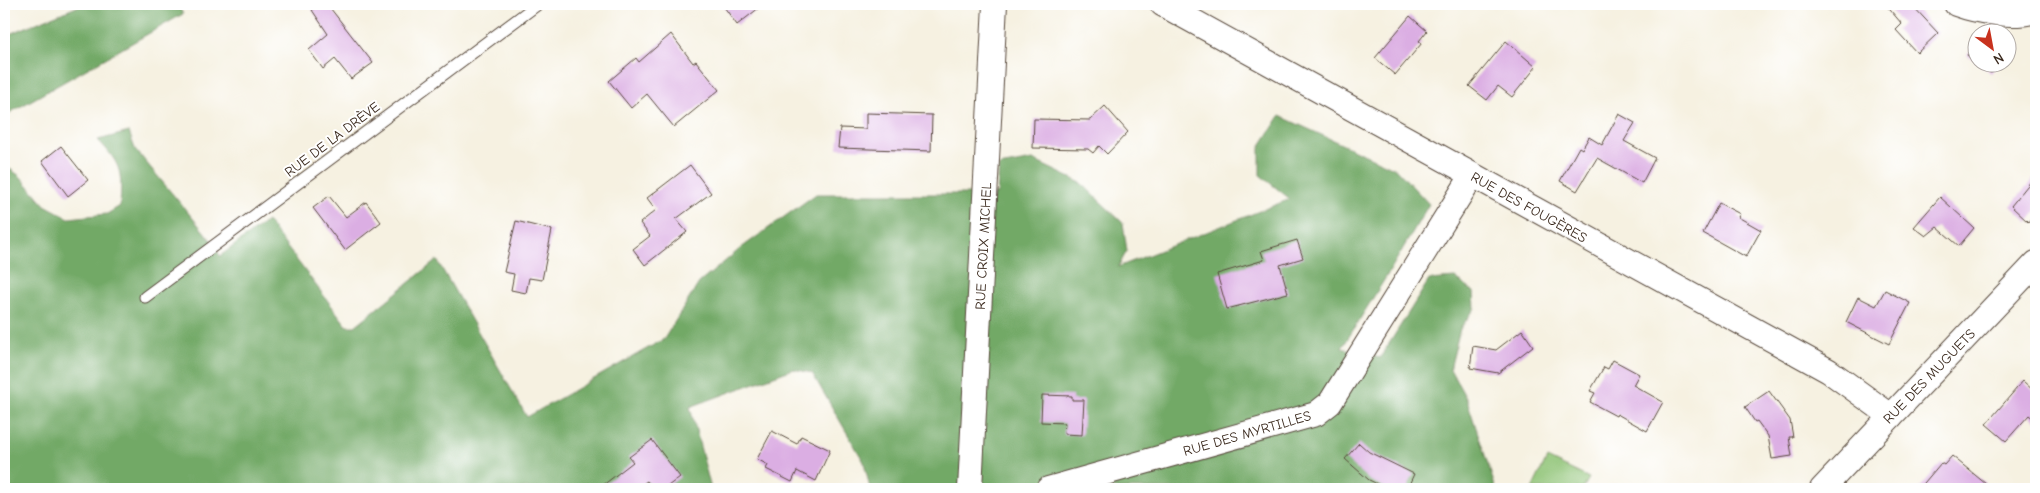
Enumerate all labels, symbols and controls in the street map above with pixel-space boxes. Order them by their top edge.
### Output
north arrow [1968,22,2018,72]
text: N [1990,49,2007,68]
street label: RUE DE LA DRÈVE [281,98,383,181]
street label: RUE DES FOUGÈRES [1468,168,1590,247]
street label: RUE CROIX MICHEL [972,182,995,310]
street label: RUE DES MUGUETS [1880,325,1979,427]
street label: RUE DES MYRTILLES [1181,407,1313,460]

